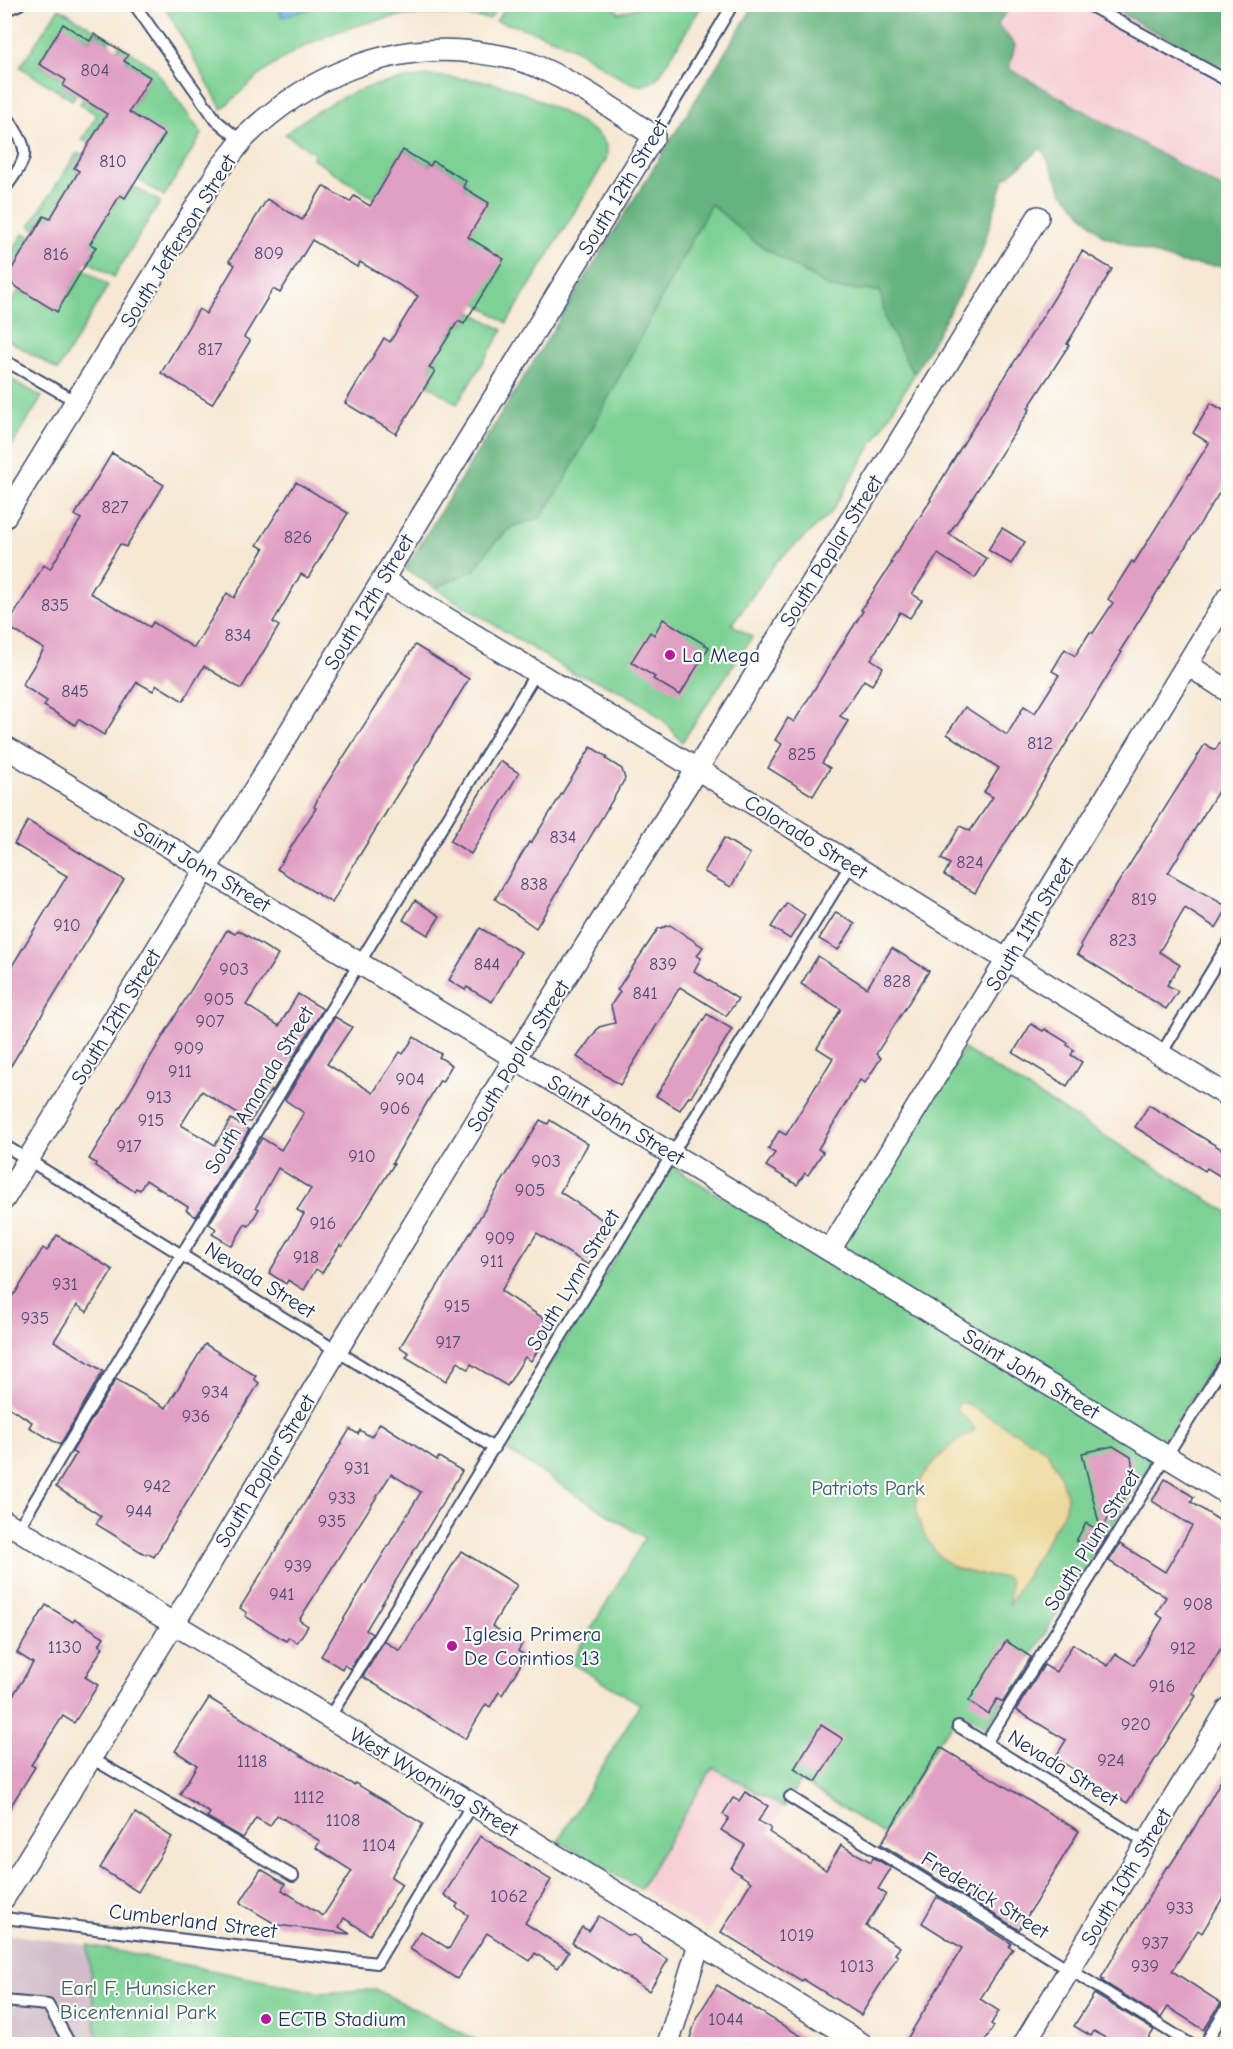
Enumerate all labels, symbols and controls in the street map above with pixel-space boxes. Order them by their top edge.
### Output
house number: 804 [81,60,109,81]
street label: South 12th Street [573,114,673,259]
street label: South Jefferson Street [115,149,241,332]
house number: 810 [99,151,127,172]
house number: 809 [254,243,284,264]
house number: 816 [43,244,69,265]
house number: 817 [198,339,223,360]
street label: South Poplar Street [775,470,888,631]
house number: 827 [101,497,129,518]
house number: 826 [284,527,312,548]
street label: South 12th Street [319,529,419,674]
house number: 835 [41,595,69,616]
house number: 834 [224,625,252,646]
place label: La Mega [682,643,760,667]
marker: La Mega [663,648,677,662]
house number: 845 [61,681,89,702]
house number: 812 [1027,733,1053,754]
house number: 825 [788,744,816,765]
street label: Colorado Street [740,790,873,885]
street label: Saint John Street [129,817,275,918]
house number: 834 [549,827,577,848]
house number: 824 [956,852,984,873]
street label: South 11th Street [981,852,1080,995]
house number: 838 [520,874,548,895]
house number: 819 [1131,889,1157,910]
house number: 910 [53,915,81,936]
house number: 823 [1109,930,1137,951]
street label: South 12th Street [66,944,166,1089]
house number: 844 [474,954,500,975]
house number: 839 [649,954,677,975]
house number: 903 [219,959,249,980]
house number: 828 [883,971,911,992]
street label: South Poplar Street [462,975,575,1136]
house number: 841 [632,983,658,1004]
house number: 905 [204,989,234,1010]
street label: South Amanda Street [199,1001,319,1178]
house number: 907 [195,1011,225,1032]
house number: 909 [174,1038,204,1059]
house number: 911 [168,1061,192,1082]
house number: 904 [395,1069,425,1090]
street label: Saint John Street [543,1070,689,1171]
house number: 913 [146,1087,172,1108]
house number: 906 [380,1098,410,1119]
house number: 915 [138,1110,164,1131]
house number: 917 [116,1136,142,1157]
house number: 910 [348,1146,376,1167]
house number: 903 [531,1151,561,1172]
house number: 905 [515,1180,545,1201]
street label: South Lynn Street [521,1204,625,1355]
house number: 916 [310,1213,336,1234]
house number: 909 [485,1228,515,1249]
street label: Nevada Street [201,1237,320,1324]
house number: 918 [293,1247,319,1268]
house number: 911 [480,1251,504,1272]
house number: 931 [52,1274,78,1295]
house number: 915 [444,1296,470,1317]
house number: 935 [21,1308,49,1329]
street label: Saint John Street [958,1324,1104,1425]
house number: 917 [435,1332,461,1353]
house number: 934 [201,1382,229,1403]
street label: South Poplar Street [210,1389,321,1552]
house number: 936 [182,1406,210,1427]
house number: 931 [344,1458,370,1479]
street label: South Plum Street [1039,1464,1146,1615]
house number: 942 [143,1476,171,1497]
park label: Patriots Park [811,1476,925,1500]
house number: 933 [328,1488,356,1509]
house number: 944 [126,1501,152,1522]
house number: 935 [318,1511,346,1532]
house number: 939 [284,1556,312,1577]
house number: 941 [269,1584,295,1605]
house number: 908 [1183,1594,1213,1615]
place label: Iglesia Primera De Corintios 13 [464,1622,601,1670]
house number: 1130 [48,1637,82,1658]
house number: 912 [1170,1638,1196,1659]
marker: Iglesia Primera De Corintios 13 [445,1639,459,1653]
house number: 916 [1149,1676,1175,1697]
house number: 920 [1121,1714,1151,1735]
street label: West Wyoming Street [346,1722,523,1842]
street label: Nevada Street [1004,1725,1123,1812]
house number: 924 [1097,1750,1125,1771]
house number: 1118 [237,1751,267,1772]
house number: 1112 [294,1787,324,1808]
street label: South 10th Street [1076,1803,1177,1950]
house number: 1108 [326,1810,360,1831]
house number: 1104 [362,1835,396,1856]
street label: Frederick Street [917,1846,1054,1944]
house number: 1062 [490,1886,528,1907]
house number: 933 [1166,1898,1194,1919]
street label: Cumberland Street [108,1899,279,1943]
house number: 1019 [780,1925,814,1946]
house number: 937 [1141,1933,1169,1954]
house number: 1013 [840,1956,874,1977]
house number: 939 [1131,1956,1159,1977]
park label: Earl F. Hunsicker Bicentennial Park [60,1976,216,2024]
place label: ECTB Stadium [278,2007,406,2031]
house number: 1044 [708,2009,744,2030]
marker: ECTB Stadium [259,2012,273,2026]

